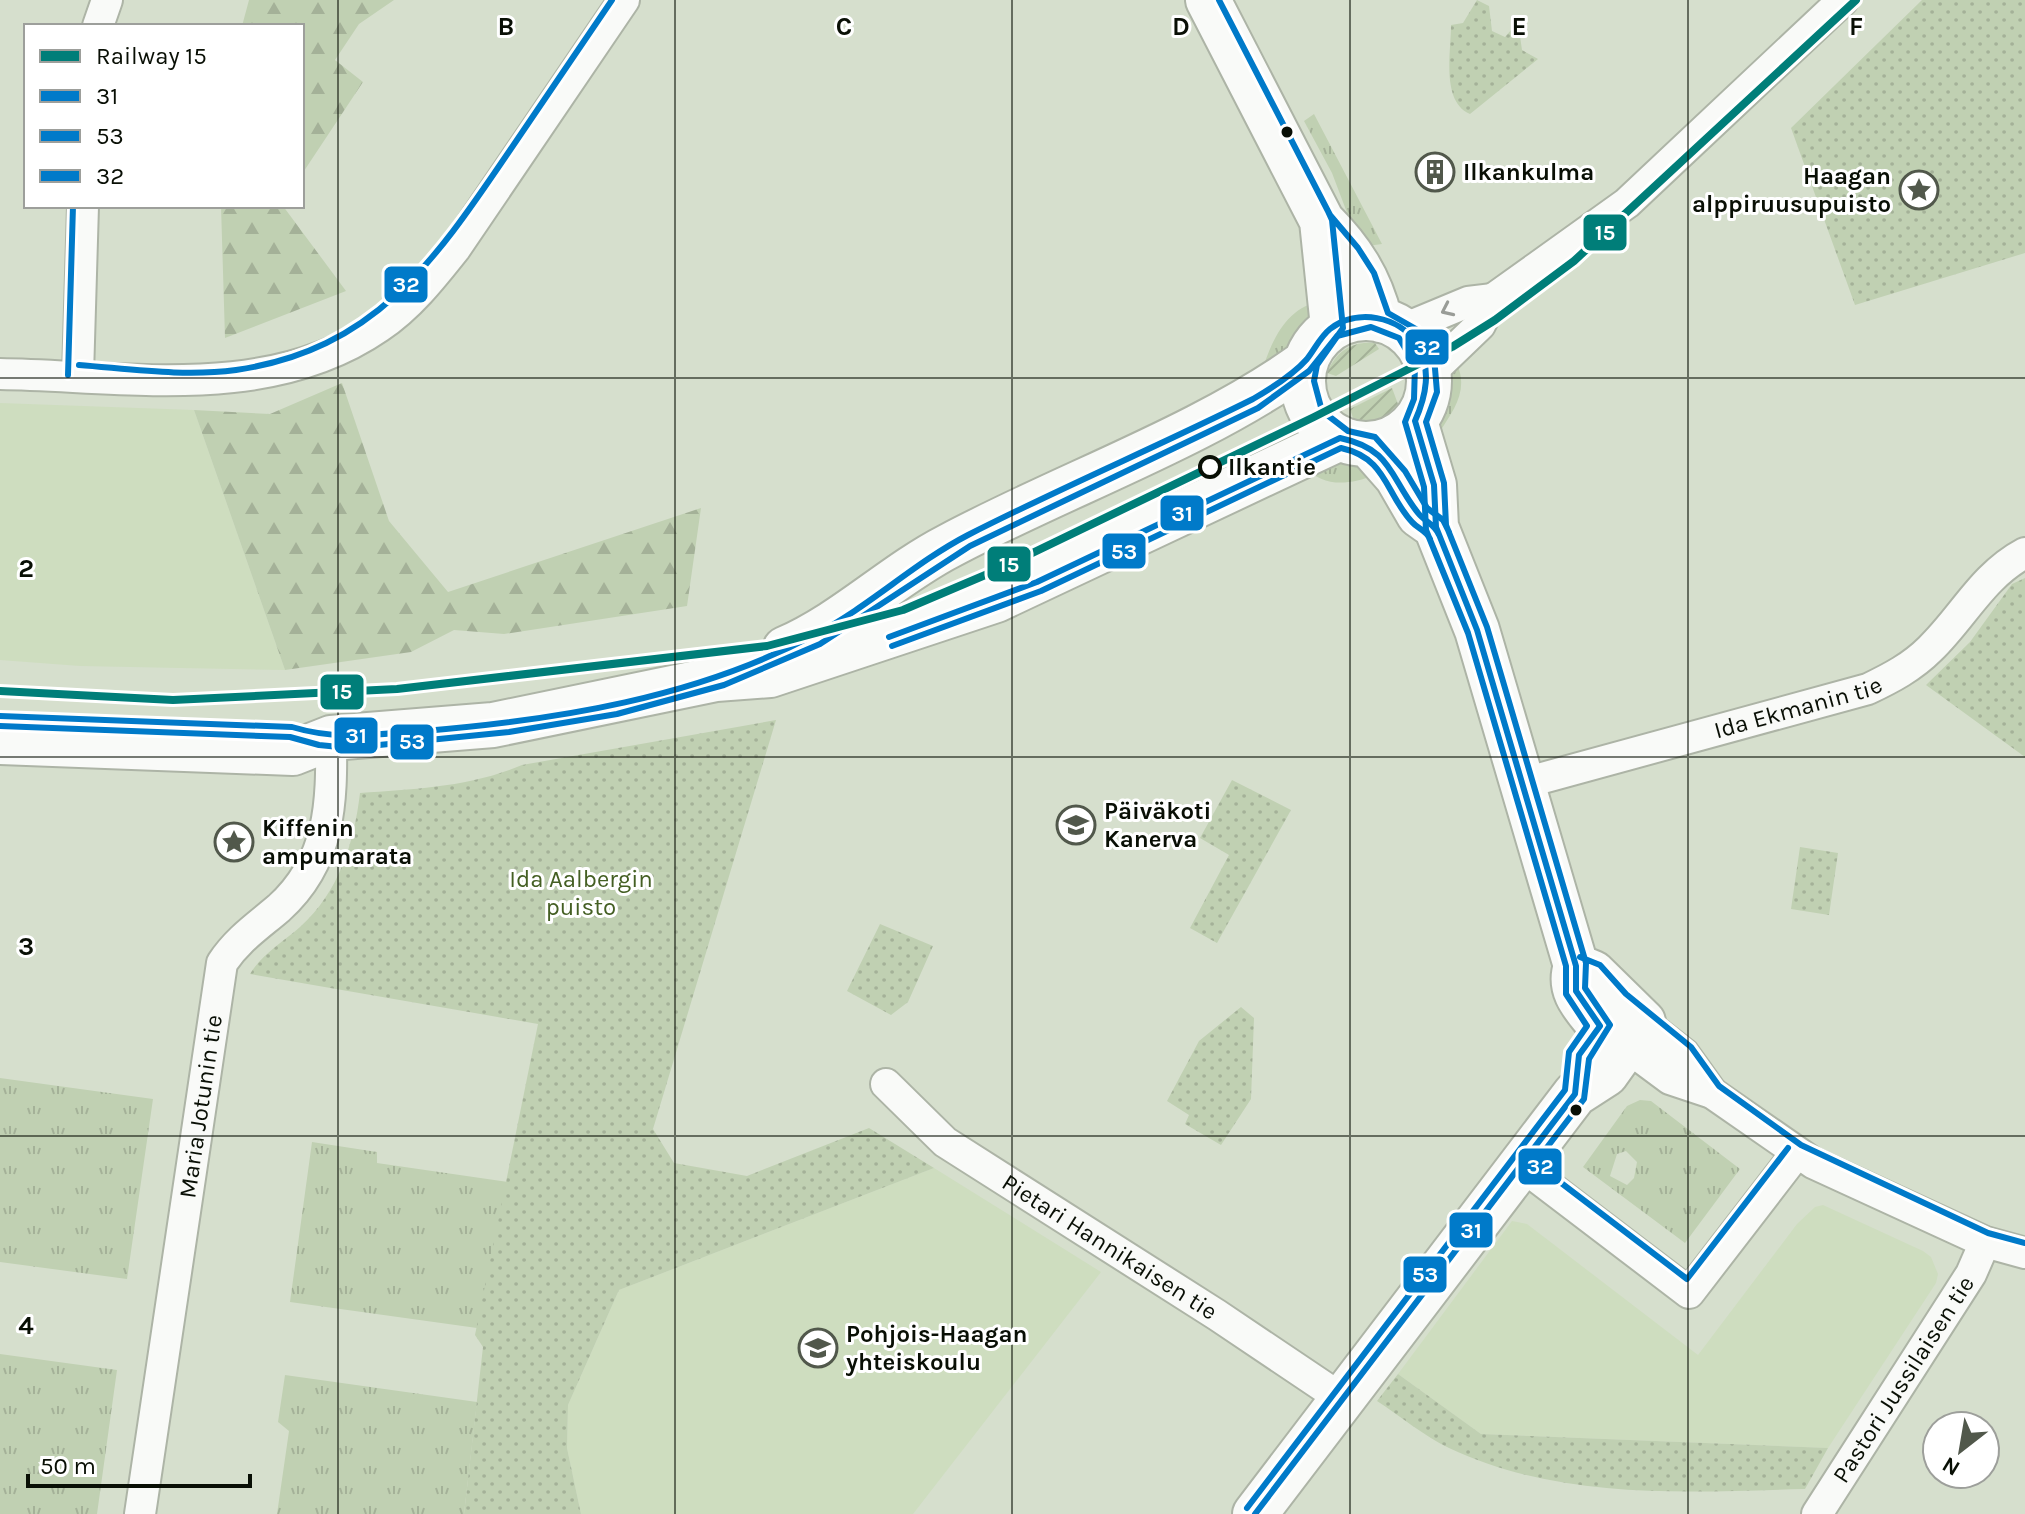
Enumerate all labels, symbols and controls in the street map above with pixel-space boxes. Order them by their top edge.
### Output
text: B [498,11,514,42]
text: C [836,11,852,42]
text: D [1172,11,1190,42]
text: E [1511,11,1527,42]
text: F [1849,11,1863,42]
legend [24,24,304,208]
text: Railway 15 [96,42,207,70]
text: 31 [96,82,118,110]
text: 53 [96,122,124,150]
unlabelled marker [1279,124,1295,140]
building icon: Ilkankulma [1414,151,1456,193]
place label: Ilkankulma [1463,158,1594,186]
text: 32 [96,162,124,190]
place label: Haagan alppiruusupuisto [1692,162,1891,218]
place icon: Haagan alppiruusupuisto [1898,169,1940,211]
line badge: 15 [1582,213,1628,252]
text: 15 [1595,220,1615,246]
line badge: 32 [383,265,429,304]
text: 32 [393,272,420,298]
one-way arrow [1441,301,1455,317]
line badge: 32 [1404,328,1450,366]
text: 32 [1414,335,1441,361]
place label: Ilkantie [1228,453,1316,481]
marker: Ilkantie [1199,456,1221,478]
line badge: 31 [1159,494,1205,532]
text: 31 [1171,501,1193,527]
line badge: 53 [1101,532,1147,570]
text: 53 [1111,539,1137,565]
line badge: 15 [986,545,1032,583]
text: 15 [999,552,1019,578]
text: 2 [18,553,34,584]
street label: Ida Ekmanin tie [1711,670,1887,744]
line badge: 15 [319,673,365,711]
text: 15 [332,679,352,705]
line badge: 31 [333,716,379,755]
text: 31 [345,723,367,749]
line badge: 53 [389,723,435,761]
text: 53 [399,729,425,755]
place label: Päiväkoti Kanerva [1104,797,1211,853]
school or university icon: Päiväkoti Kanerva [1055,804,1097,846]
place label: Kiffenin ampumarata [262,814,412,870]
place icon: Kiffenin ampumarata [213,821,255,863]
park label: Ida Aalbergin puisto [509,865,653,921]
text: 3 [18,931,34,962]
street label: Maria Jotunin tie [173,1013,228,1200]
unlabelled marker [1568,1102,1584,1118]
line badge: 32 [1517,1147,1563,1186]
text: 32 [1527,1154,1554,1180]
street label: Pietari Hannikaisen tie [997,1168,1223,1326]
line badge: 31 [1448,1211,1494,1249]
text: 31 [1460,1218,1482,1244]
line badge: 53 [1402,1255,1448,1294]
text: 53 [1412,1262,1438,1288]
street label: Pastori Jussilaisen tie [1827,1271,1980,1488]
text: 4 [18,1310,34,1341]
place label: Pohjois-Haagan yhteiskoulu [846,1320,1028,1376]
school or university icon: Pohjois-Haagan yhteiskoulu [797,1327,839,1369]
north arrow [1921,1410,2001,1490]
scale bar [28,1438,250,1488]
text: N [1938,1451,1965,1481]
text: 50 m [40,1452,96,1480]

